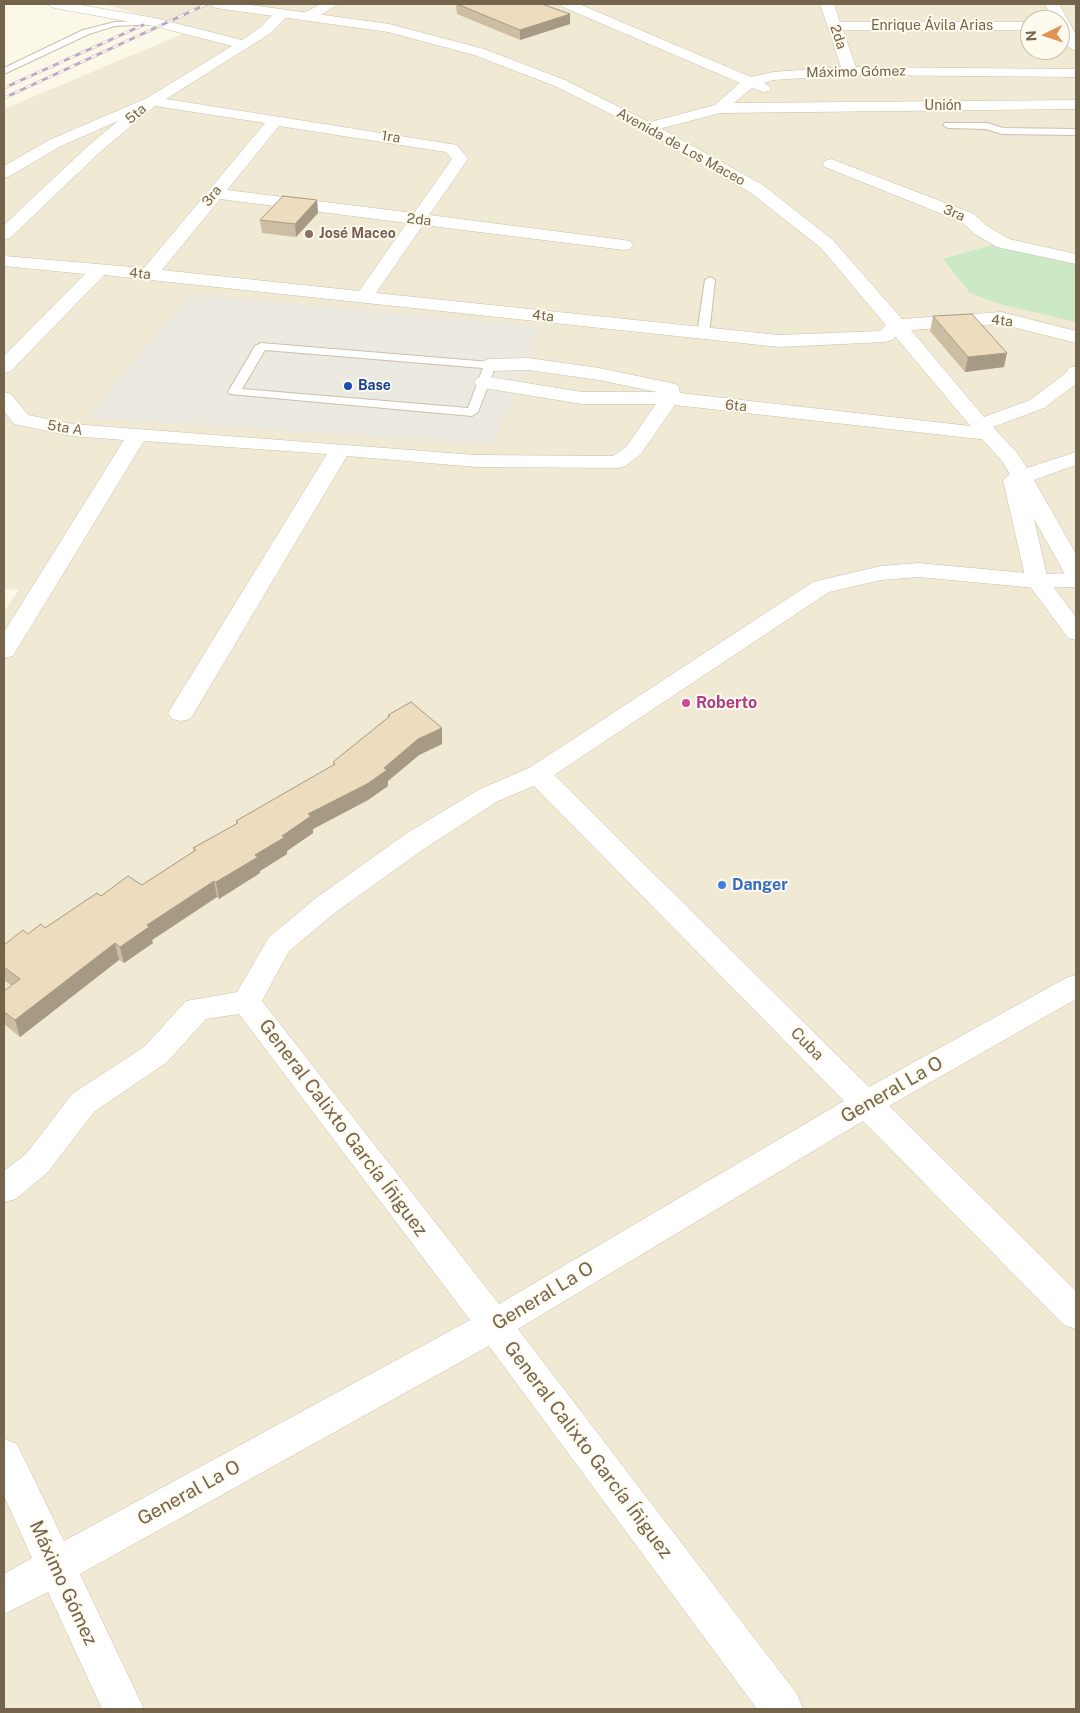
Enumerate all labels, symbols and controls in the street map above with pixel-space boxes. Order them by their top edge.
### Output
north arrow [1020,10,1070,60]
street label: Enrique Ávila Arias [871,18,993,34]
street label: 2da [826,23,850,51]
text: N [1023,30,1039,42]
street label: Máximo Gómez [806,63,906,81]
street label: Unión [924,98,962,114]
street label: 5ta [122,100,150,128]
street label: Avenida de Los Maceo [614,105,748,189]
street label: 1ra [380,127,402,147]
street label: 3ra [199,182,225,210]
street label: 3ra [941,201,967,225]
street label: 2da [406,210,432,230]
place label: José Maceo [319,226,396,242]
marker: José Maceo [303,228,315,240]
street label: 4ta [128,265,152,283]
street label: 4ta [531,306,555,326]
street label: 4ta [990,311,1014,331]
place label: Base [358,378,391,394]
marker: Base [342,380,354,392]
street label: 6ta [724,397,748,415]
street label: 5ta A [46,417,84,439]
place label: Roberto [696,693,757,713]
marker: Roberto [680,697,692,709]
place label: Danger [732,875,788,895]
marker: Danger [716,879,728,891]
street label: General Calixto García Íñiguez [254,1015,432,1241]
street label: Cuba [787,1024,827,1064]
street label: General La O [837,1052,947,1128]
street label: General La O [488,1257,598,1335]
street label: General Calixto García Íñiguez [499,1337,677,1563]
street label: General La O [134,1455,244,1531]
street label: Máximo Gómez [24,1517,102,1649]

